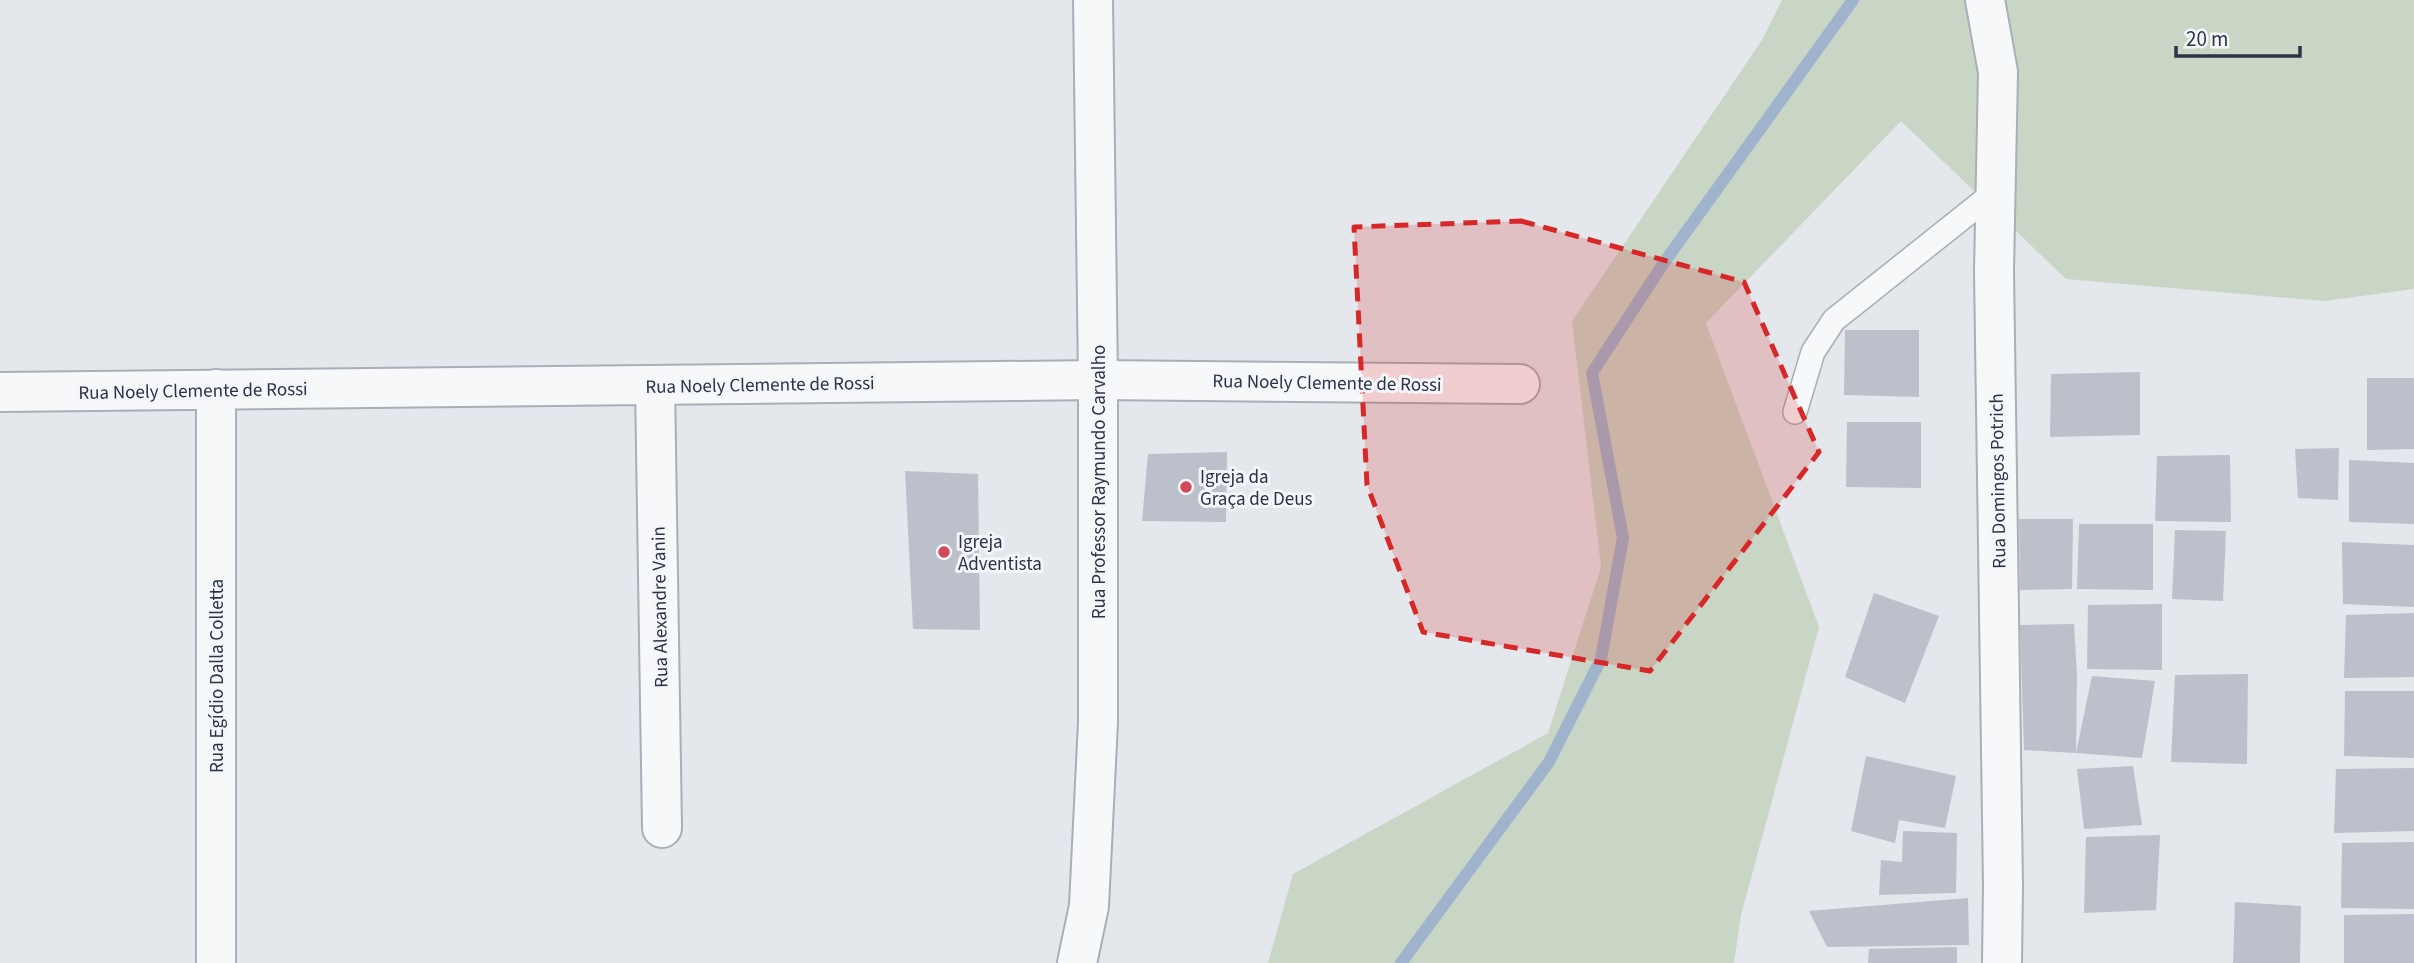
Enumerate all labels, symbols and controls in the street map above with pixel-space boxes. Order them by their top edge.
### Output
scale bar [2176,14,2300,58]
text: 20 m [2186,24,2228,54]
street label: Rua Professor Raymundo Carvalho [1086,345,1113,619]
street label: Rua Noely Clemente de Rossi [1212,368,1442,399]
street label: Rua Noely Clemente de Rossi [645,370,875,401]
street label: Rua Noely Clemente de Rossi [78,376,308,407]
street label: Rua Domingos Potrich [1983,393,2014,569]
place label: Igreja da Graça de Deus [1200,464,1313,513]
marker: Igreja da Graça de Deus [1178,479,1194,495]
street label: Rua Alexandre Vanin [646,526,675,688]
place label: Igreja Adventista [958,529,1042,578]
marker: Igreja Adventista [936,544,952,560]
street label: Rua Egídio Dalla Colletta [204,579,231,773]

